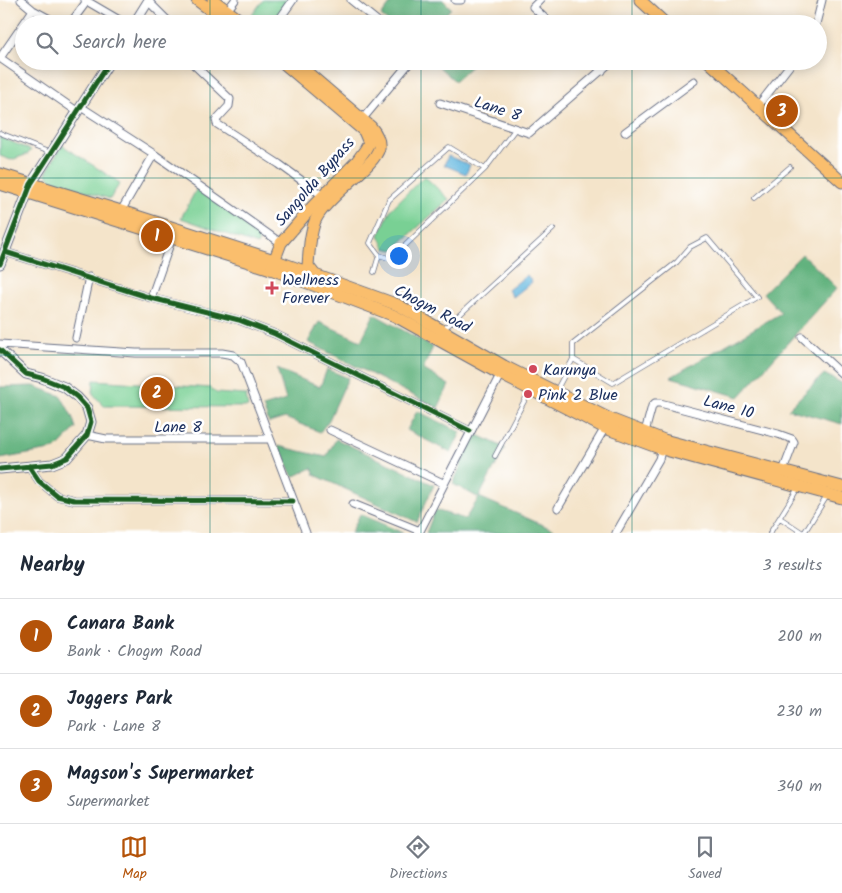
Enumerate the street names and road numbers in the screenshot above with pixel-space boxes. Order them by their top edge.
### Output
street label: Lane 8 [471,90,525,129]
street label: Sangolda Bypass [269,132,361,232]
street label: Chogm Road [389,279,476,341]
street label: Lane 10 [701,389,757,426]
street label: Lane 8 [154,415,202,440]

